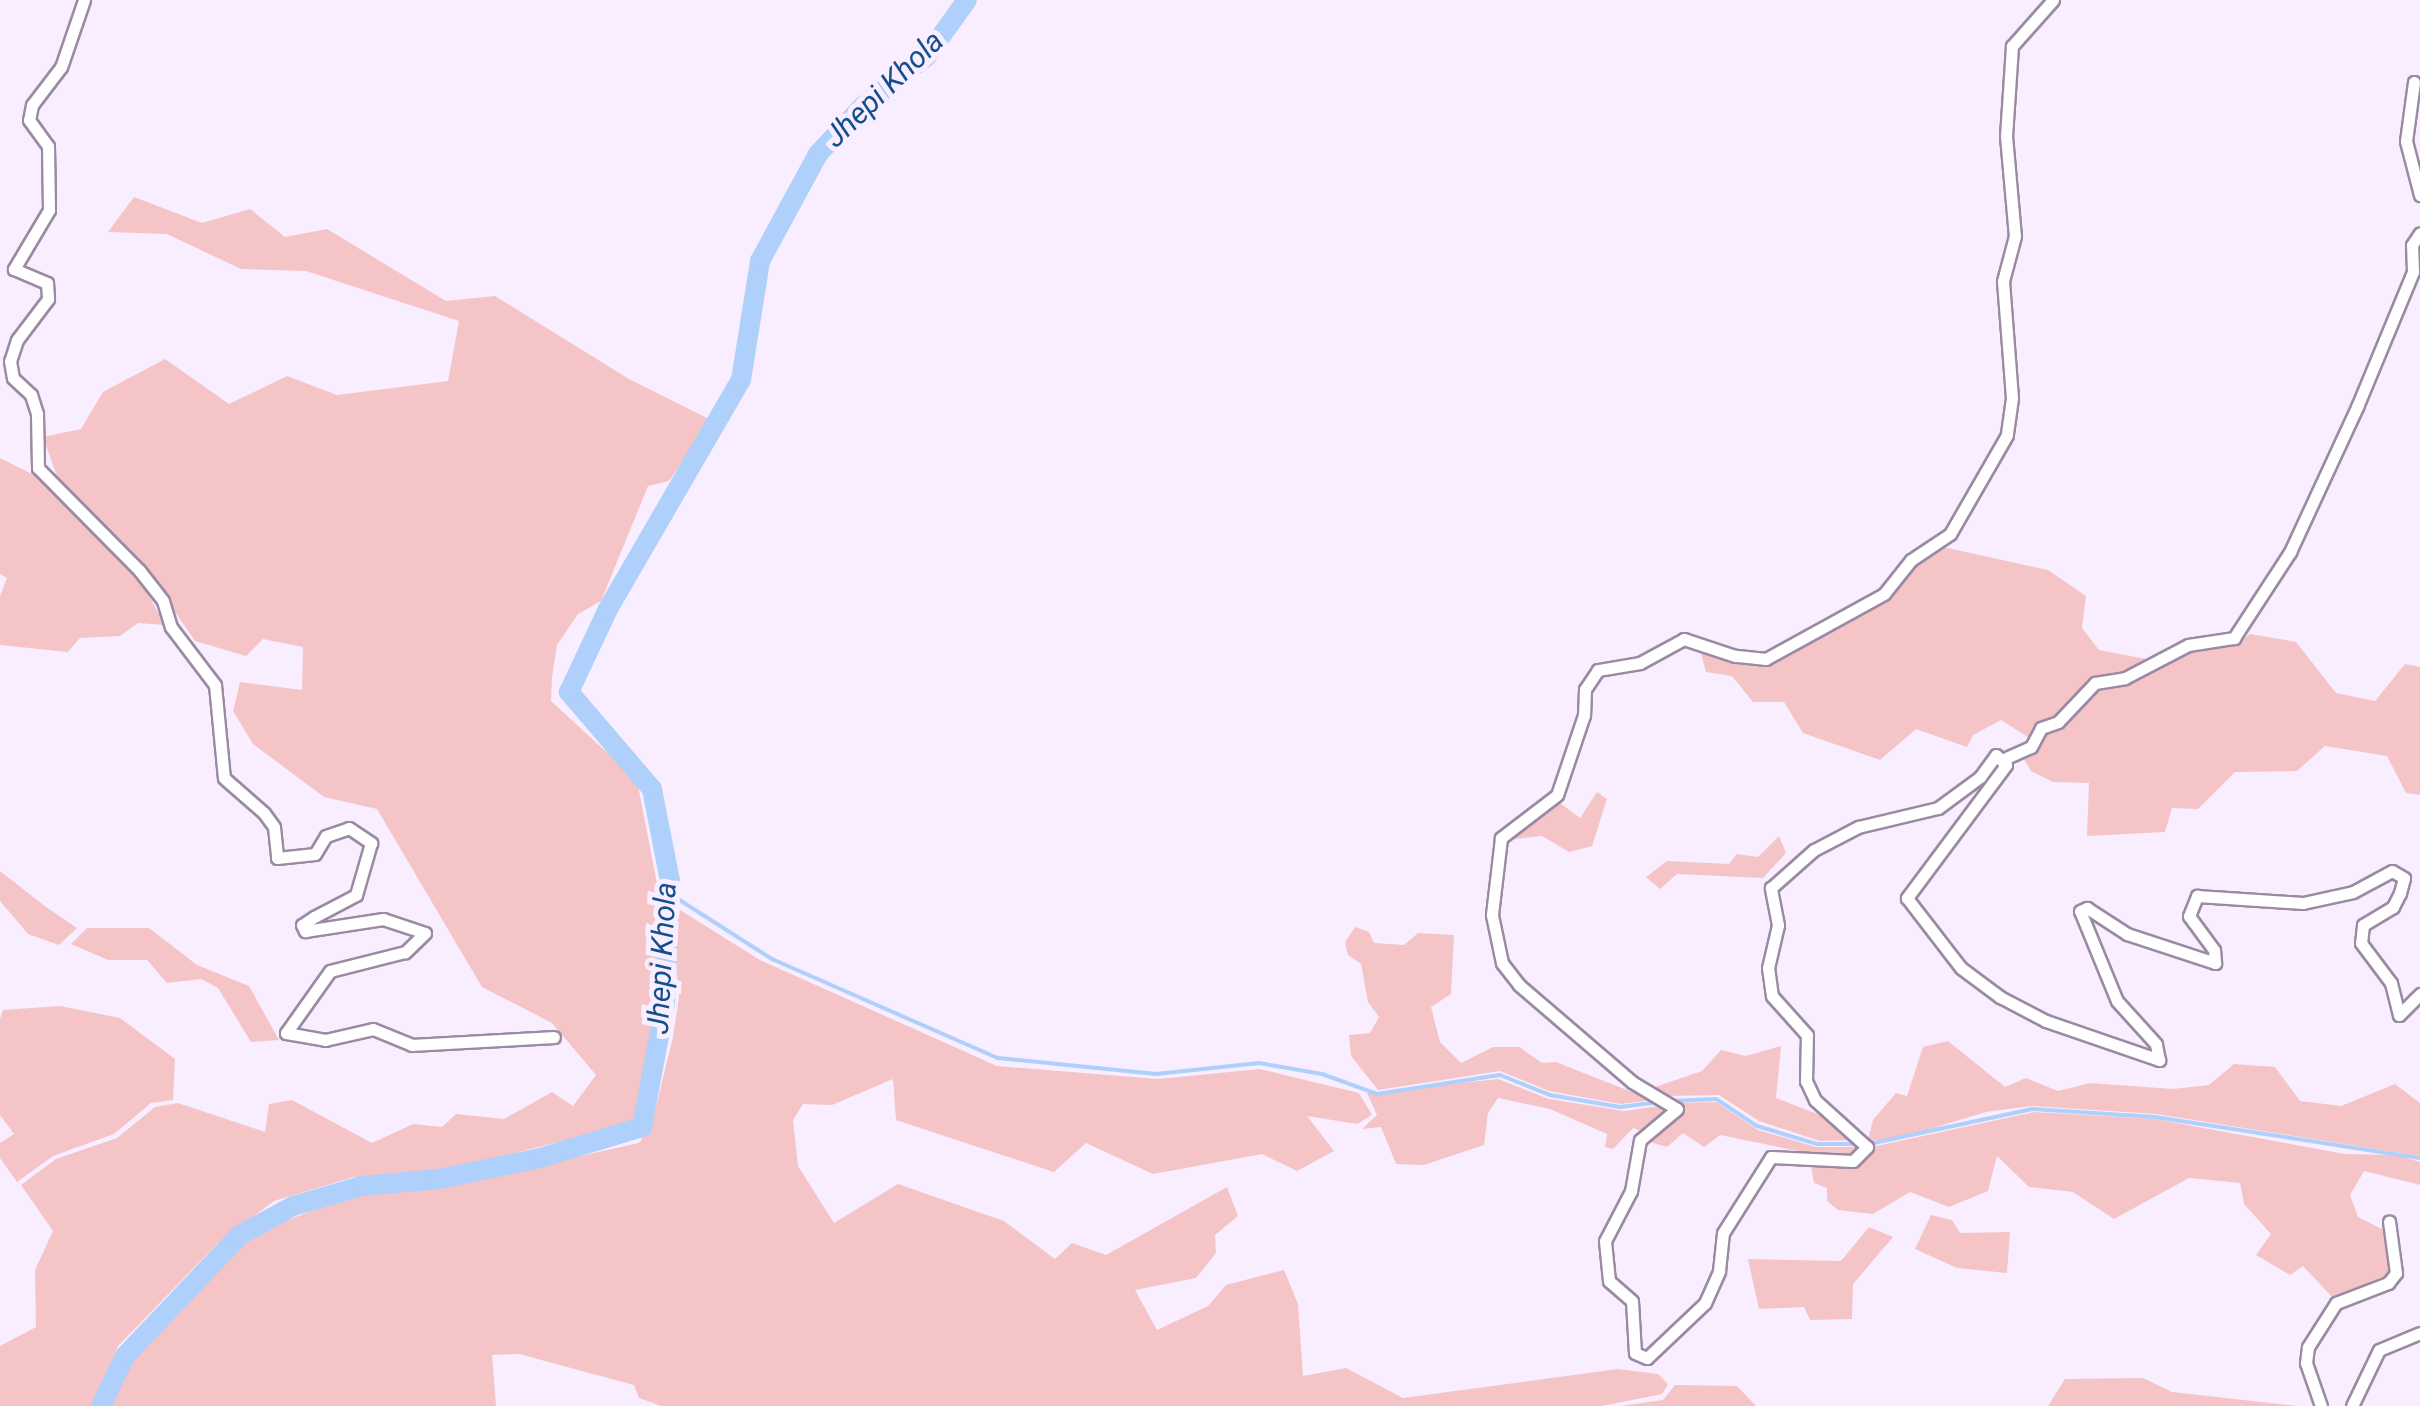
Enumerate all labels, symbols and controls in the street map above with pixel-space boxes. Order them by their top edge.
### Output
water label: Jhepi Khola [817,23,951,155]
water label: Jhepi Khola [640,881,684,1035]

